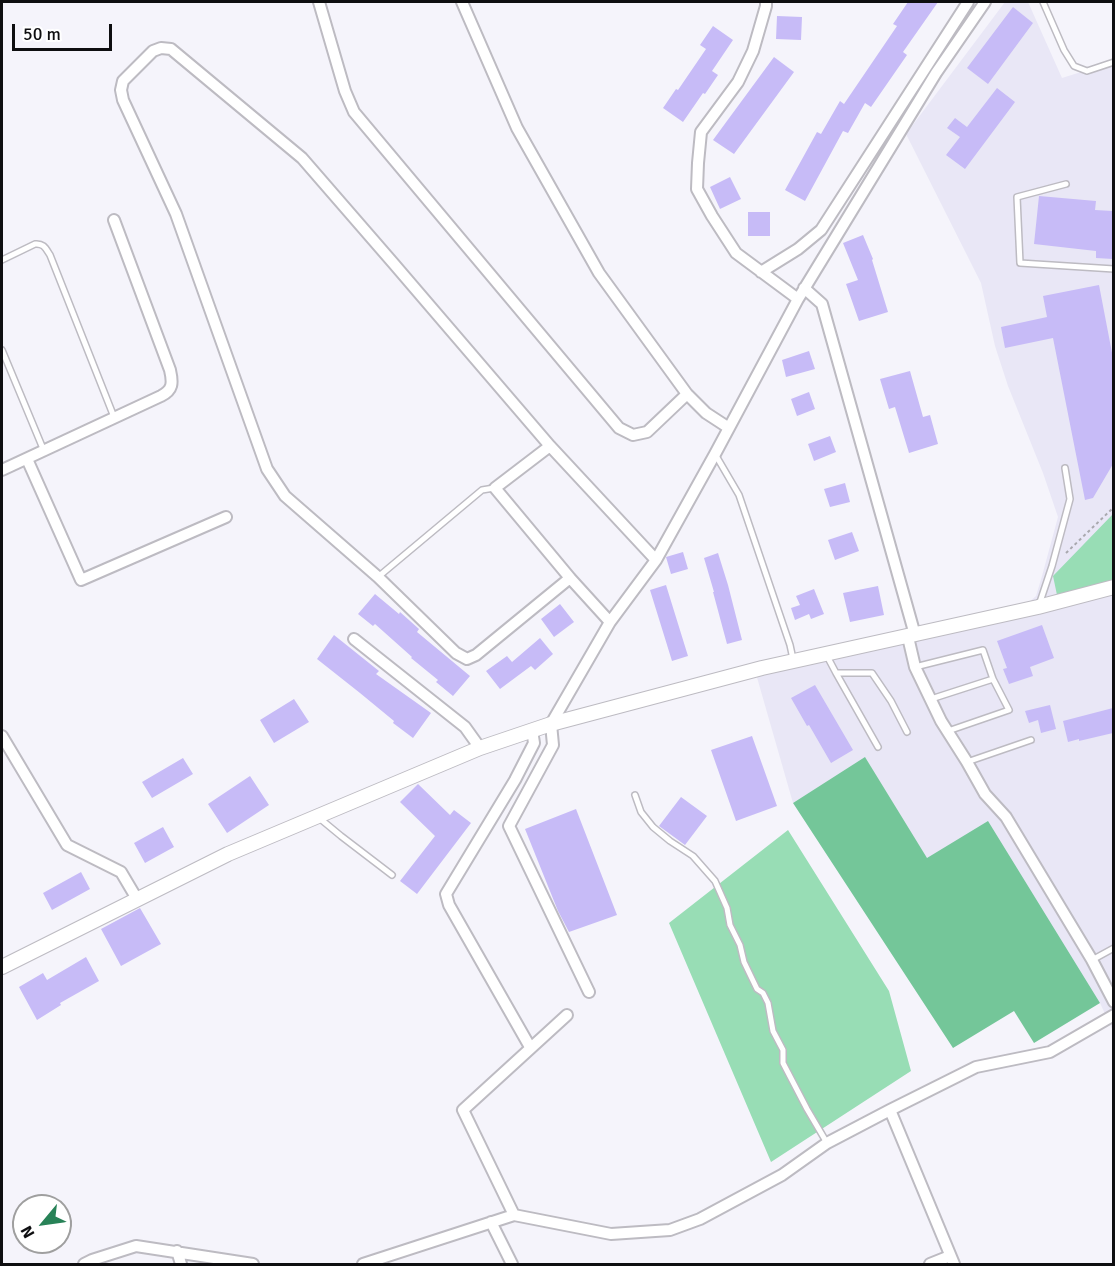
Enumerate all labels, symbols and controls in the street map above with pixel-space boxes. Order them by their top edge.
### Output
scale bar [15,12,116,50]
text: 50 m [23,23,61,45]
north arrow [12,1194,72,1254]
text: N [17,1222,39,1241]

